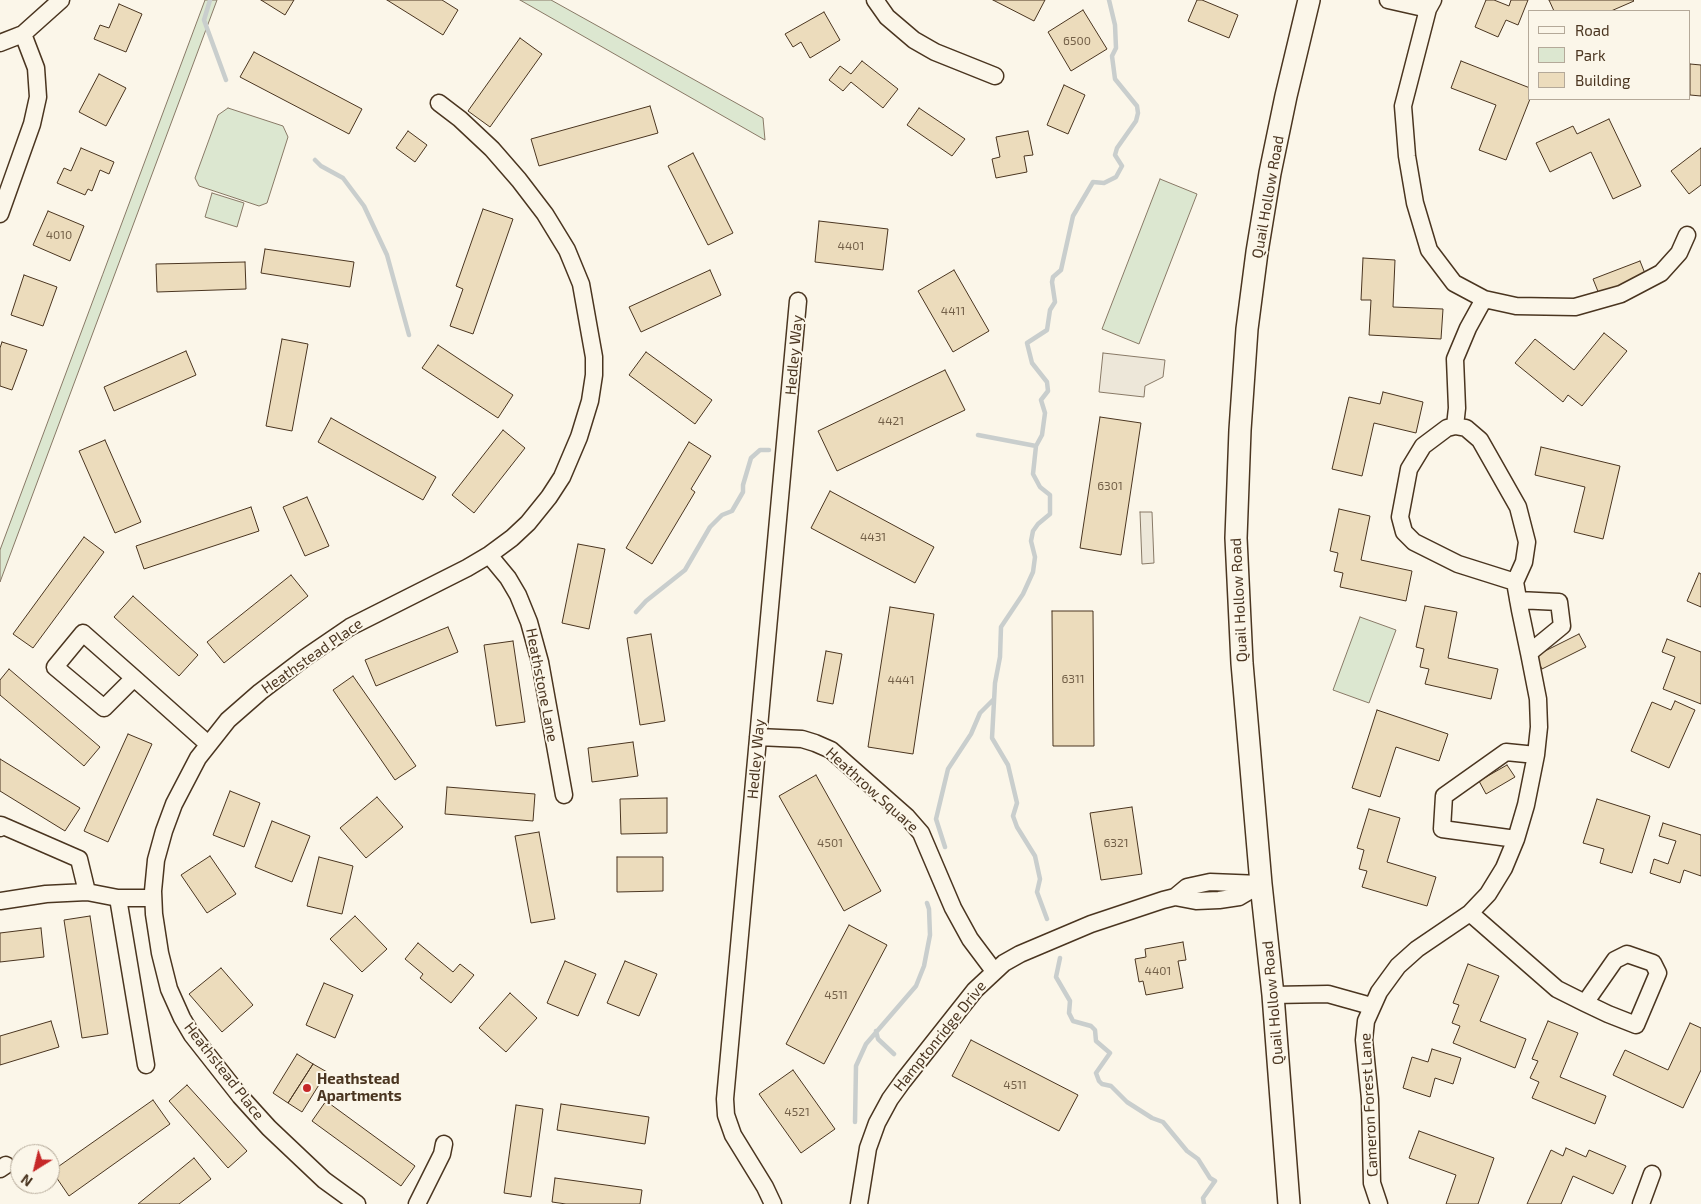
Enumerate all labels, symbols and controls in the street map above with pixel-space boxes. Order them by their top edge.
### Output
legend [1528,10,1691,100]
text: Road [1575,21,1610,39]
house number: 6500 [1063,34,1091,48]
text: Park [1575,46,1606,64]
text: Building [1575,71,1630,89]
street label: Quail Hollow Road [1248,134,1288,260]
house number: 4010 [46,228,72,242]
house number: 4401 [838,239,864,253]
house number: 4411 [941,304,965,318]
street label: Hedley Way [782,314,806,396]
house number: 4421 [878,414,904,428]
house number: 6301 [1097,479,1123,493]
house number: 4431 [860,530,886,544]
street label: Quail Hollow Road [1227,537,1251,663]
street label: Heathstead Place [258,614,366,698]
street label: Heathstone Lane [522,627,562,743]
house number: 6311 [1061,672,1085,686]
house number: 4441 [888,673,914,687]
street label: Hedley Way [744,718,768,800]
street label: Heathrow Square [822,744,922,836]
house number: 4501 [817,836,843,850]
house number: 6321 [1103,836,1129,850]
street label: Quail Hollow Road [1259,940,1287,1066]
house number: 4401 [1145,964,1171,978]
street label: Hamptonridge Drive [890,977,990,1095]
house number: 4511 [824,988,848,1002]
street label: Heathstead Place [180,1019,268,1123]
street label: Cameron Forest Lane [1356,1033,1382,1177]
place label: Heathstead Apartments [317,1070,402,1105]
house number: 4511 [1003,1078,1027,1092]
marker: Heathstead Apartments [301,1082,313,1094]
house number: 4521 [784,1105,810,1119]
north arrow [10,1144,60,1194]
text: N [17,1171,36,1191]

